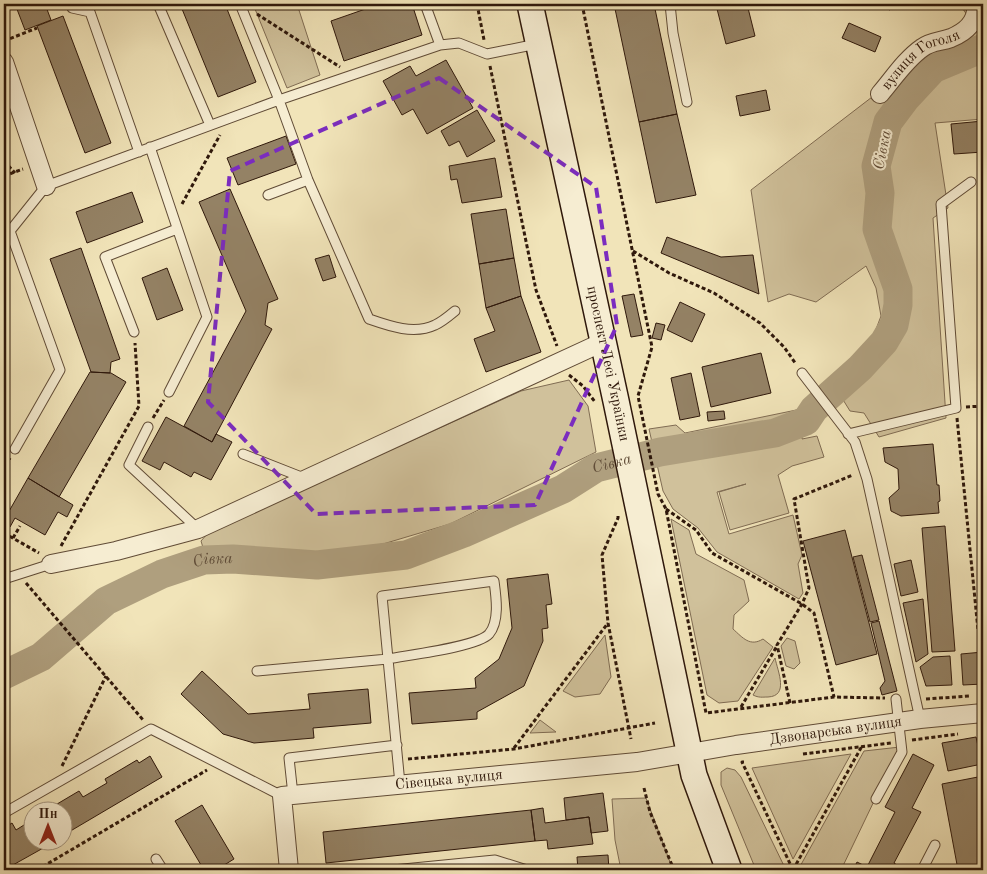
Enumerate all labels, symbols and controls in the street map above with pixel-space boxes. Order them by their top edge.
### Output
street label: вулиця Гоголя [879,27,963,93]
water label: Сівка [871,128,895,171]
street label: проспект Лесі Українки [584,285,632,443]
water label: Сівка [590,451,634,477]
water label: Сівка [191,551,233,571]
street label: Дзвонарська вулиця [768,714,903,748]
street label: Сівецька вулиця [395,767,503,793]
north arrow [22,802,72,852]
text: Пн [38,807,58,821]

